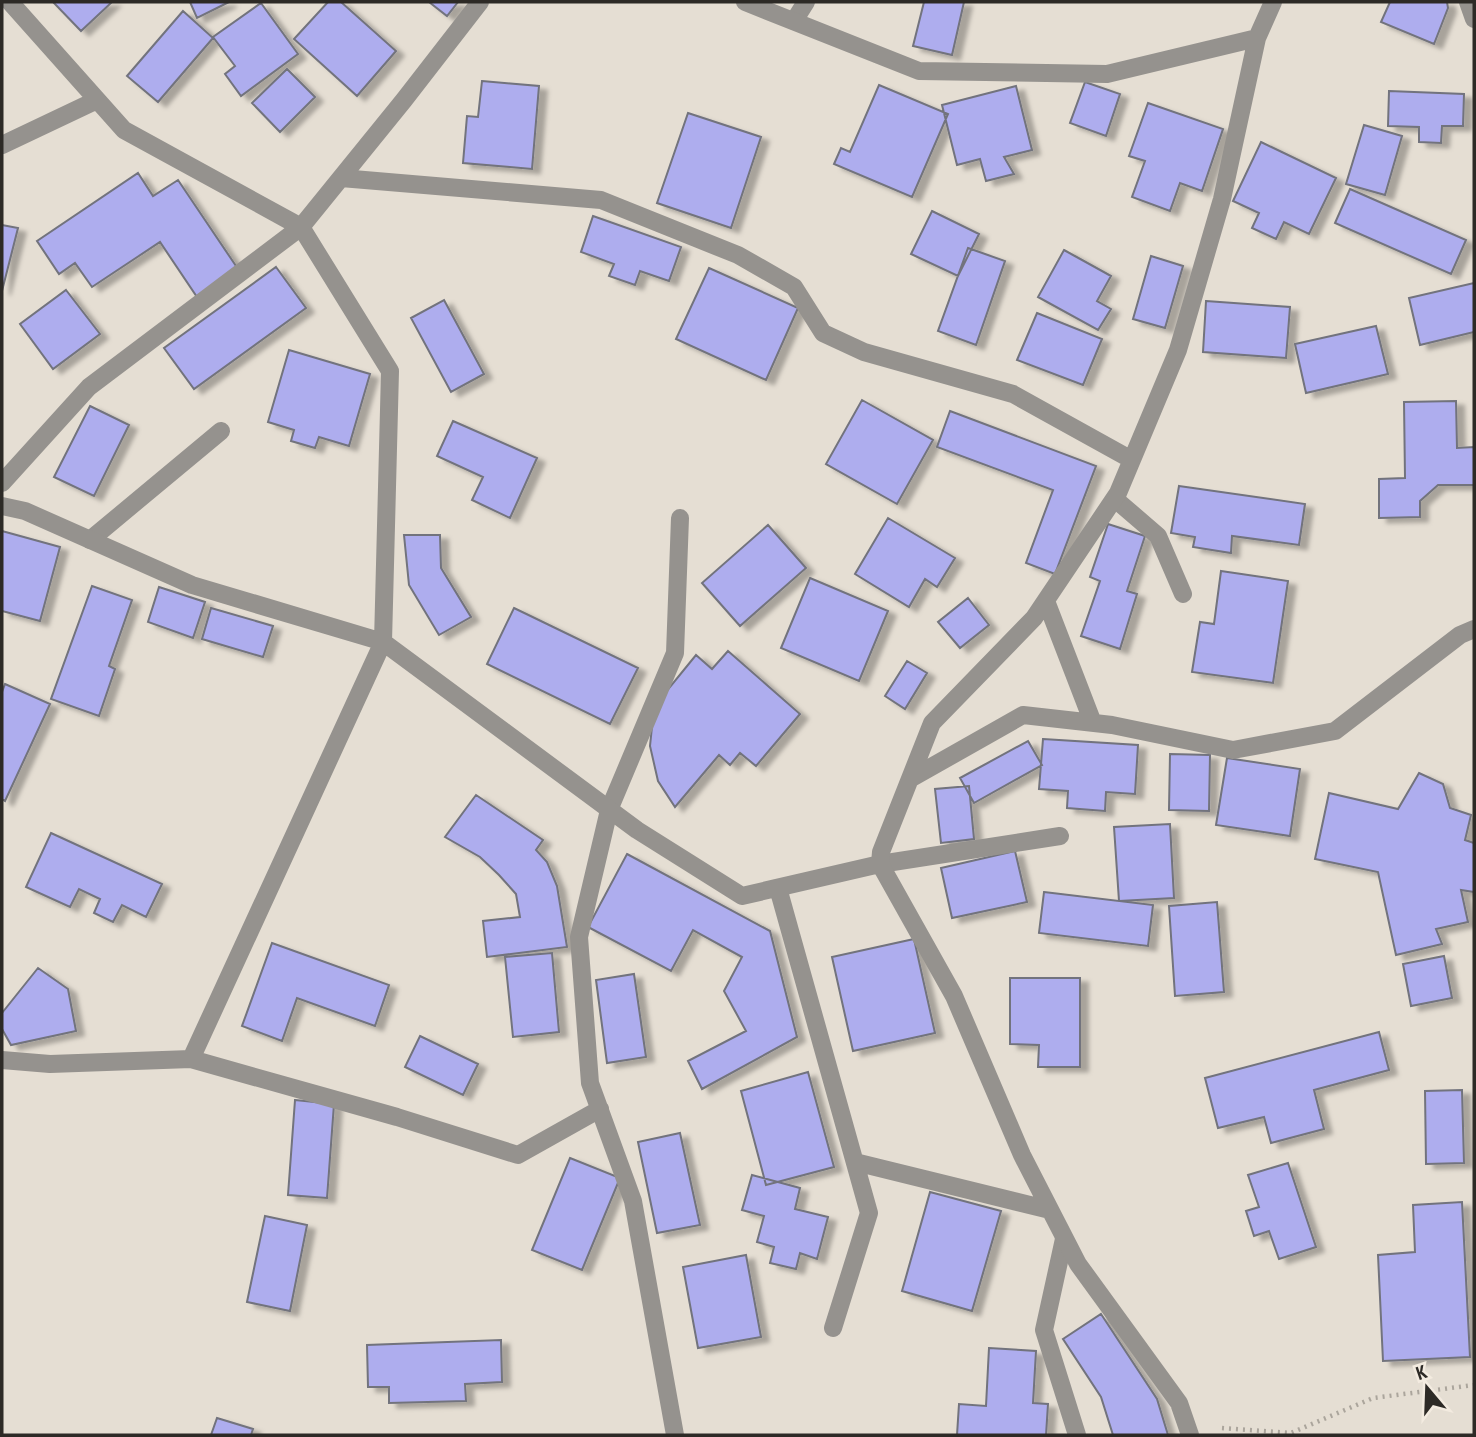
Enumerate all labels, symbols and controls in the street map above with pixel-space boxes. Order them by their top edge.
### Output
north arrow [1392,1353,1462,1423]
text: K [1413,1359,1430,1385]

